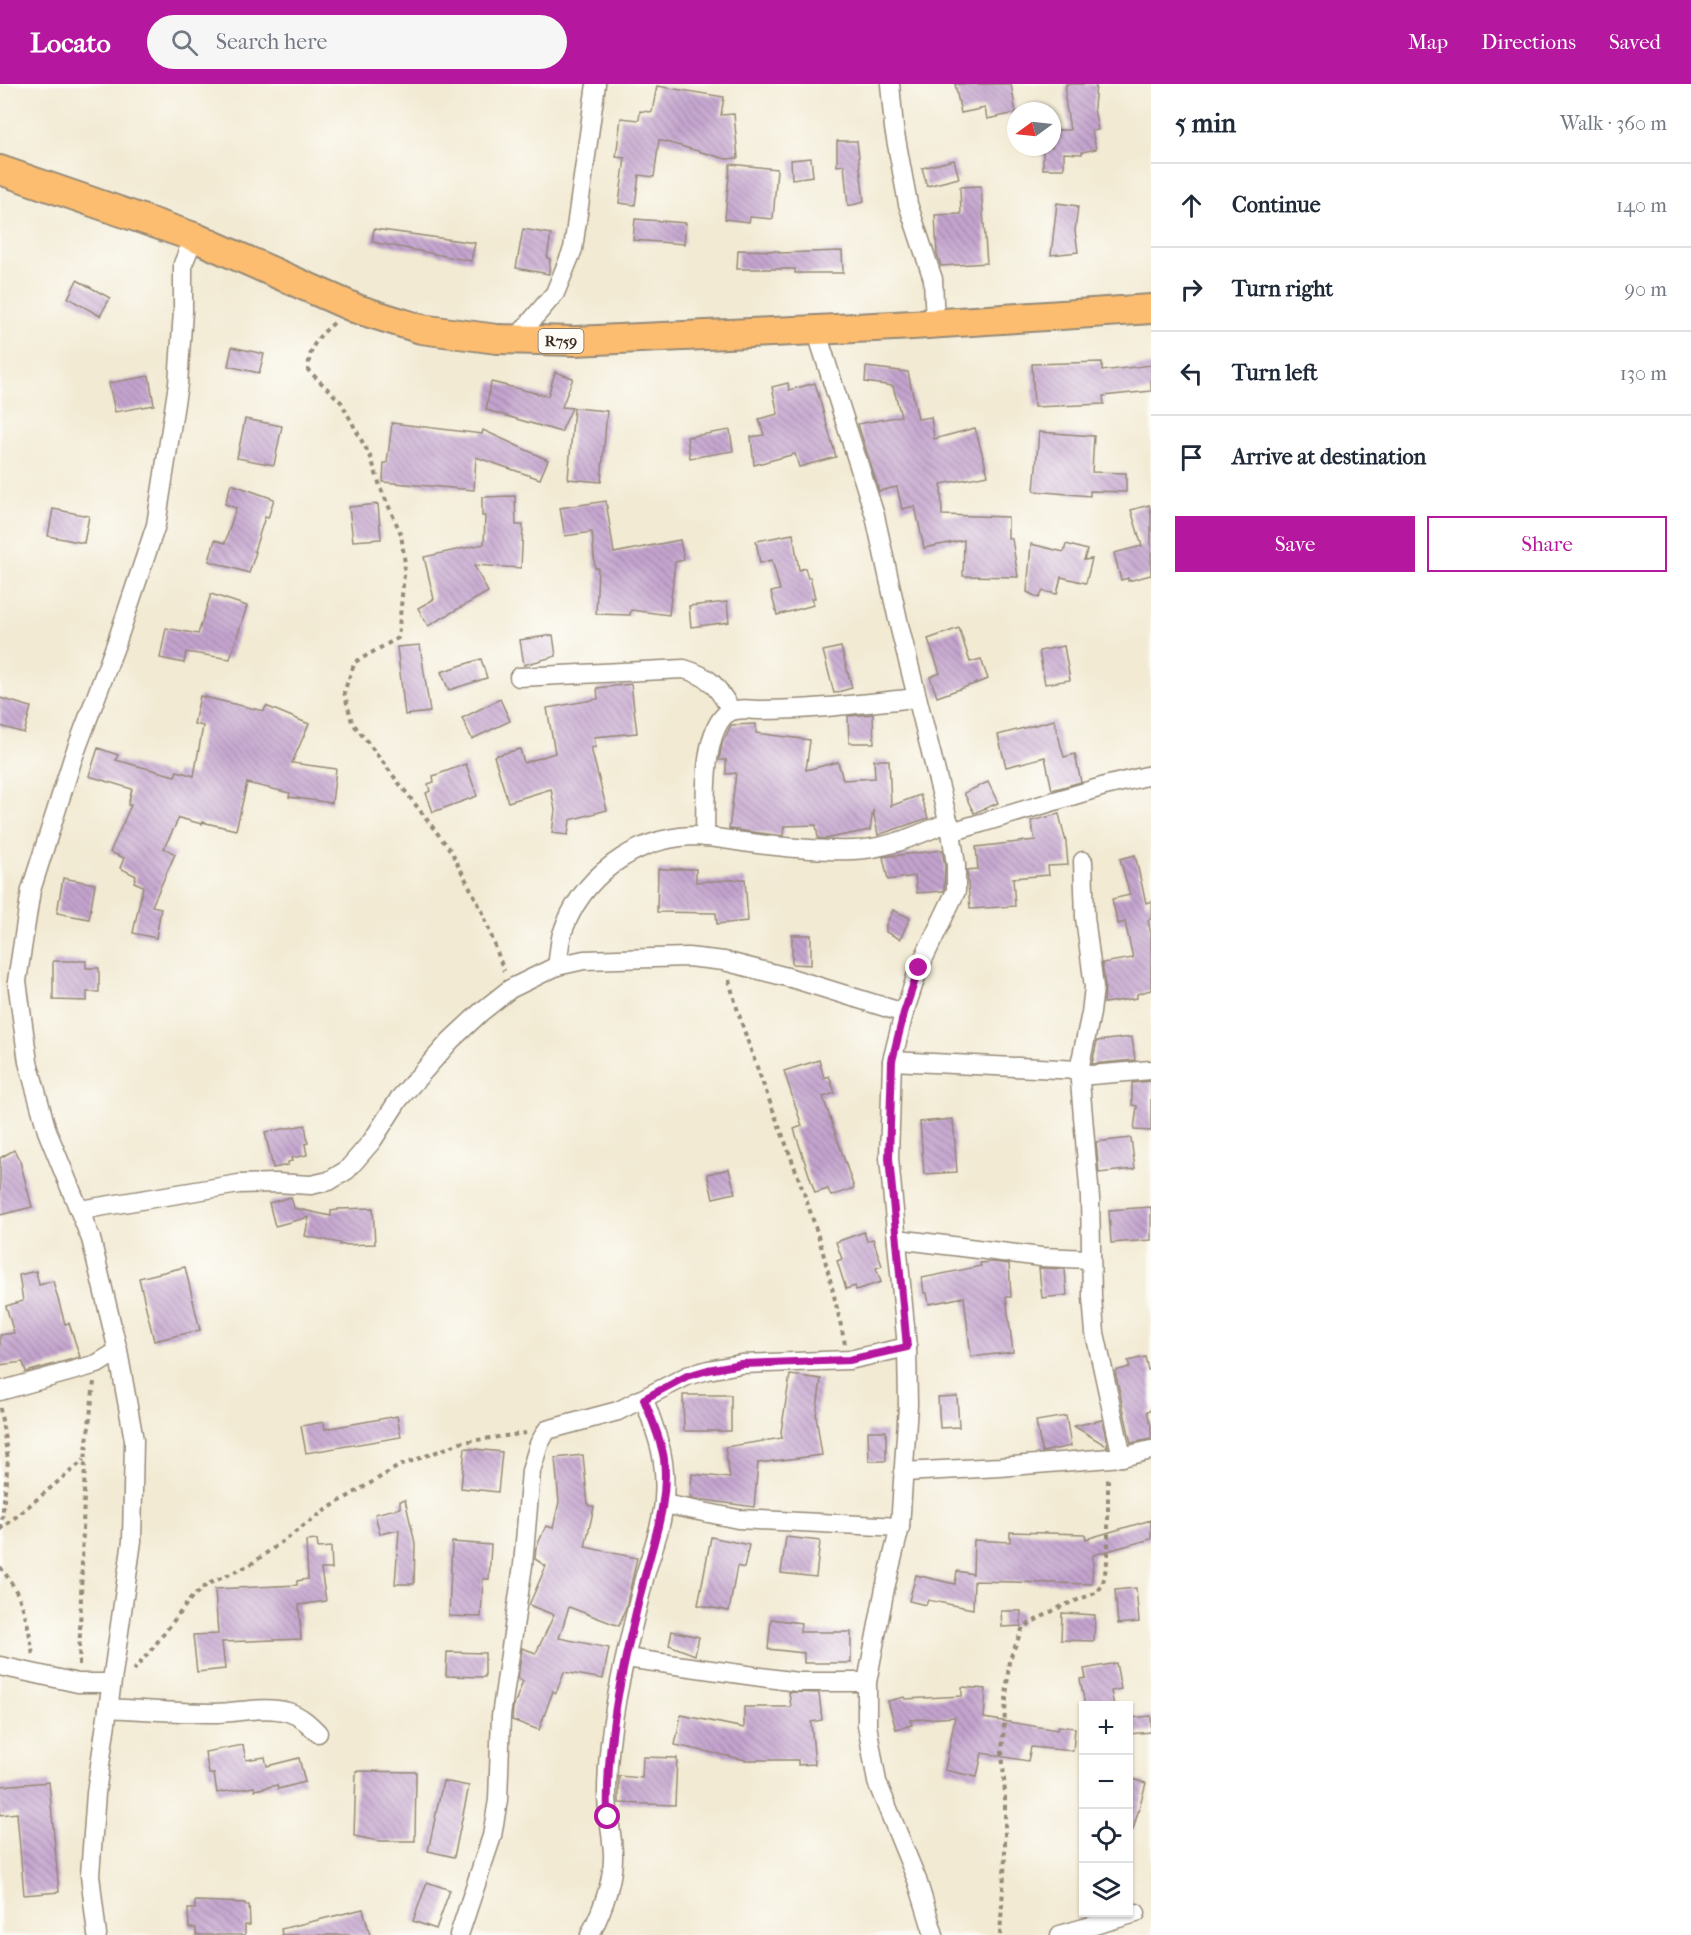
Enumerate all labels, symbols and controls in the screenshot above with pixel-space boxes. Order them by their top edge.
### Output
search box [147,15,567,69]
text: Locato [30,26,111,59]
icon: search [168,26,201,59]
text: Search here [216,29,327,55]
text: Map [1408,30,1448,54]
text: Directions [1481,30,1576,54]
text: Saved [1609,30,1661,54]
north arrow [1007,102,1061,156]
text: 5 min [1175,108,1236,139]
text: Walk · 360 m [1560,112,1667,135]
icon: ahead [1175,189,1208,222]
text: Continue [1232,192,1321,218]
text: 140 m [1616,194,1667,217]
icon: right [1175,273,1208,306]
text: Turn right [1232,276,1333,302]
text: 90 m [1625,278,1667,301]
road number: R759 [538,329,584,353]
icon: left [1175,357,1208,390]
text: Turn left [1232,360,1318,386]
text: 130 m [1620,362,1667,385]
icon: arrive [1175,441,1208,474]
text: Arrive at destination [1232,444,1426,470]
button: Save [1175,516,1415,572]
button: Share [1427,516,1667,572]
route end [905,954,931,980]
map controls [1079,1701,1133,1917]
button: + [1079,1701,1133,1755]
button: − [1079,1755,1133,1809]
route start [594,1803,620,1829]
button: locate [1079,1809,1133,1863]
button: layers [1079,1863,1133,1917]

